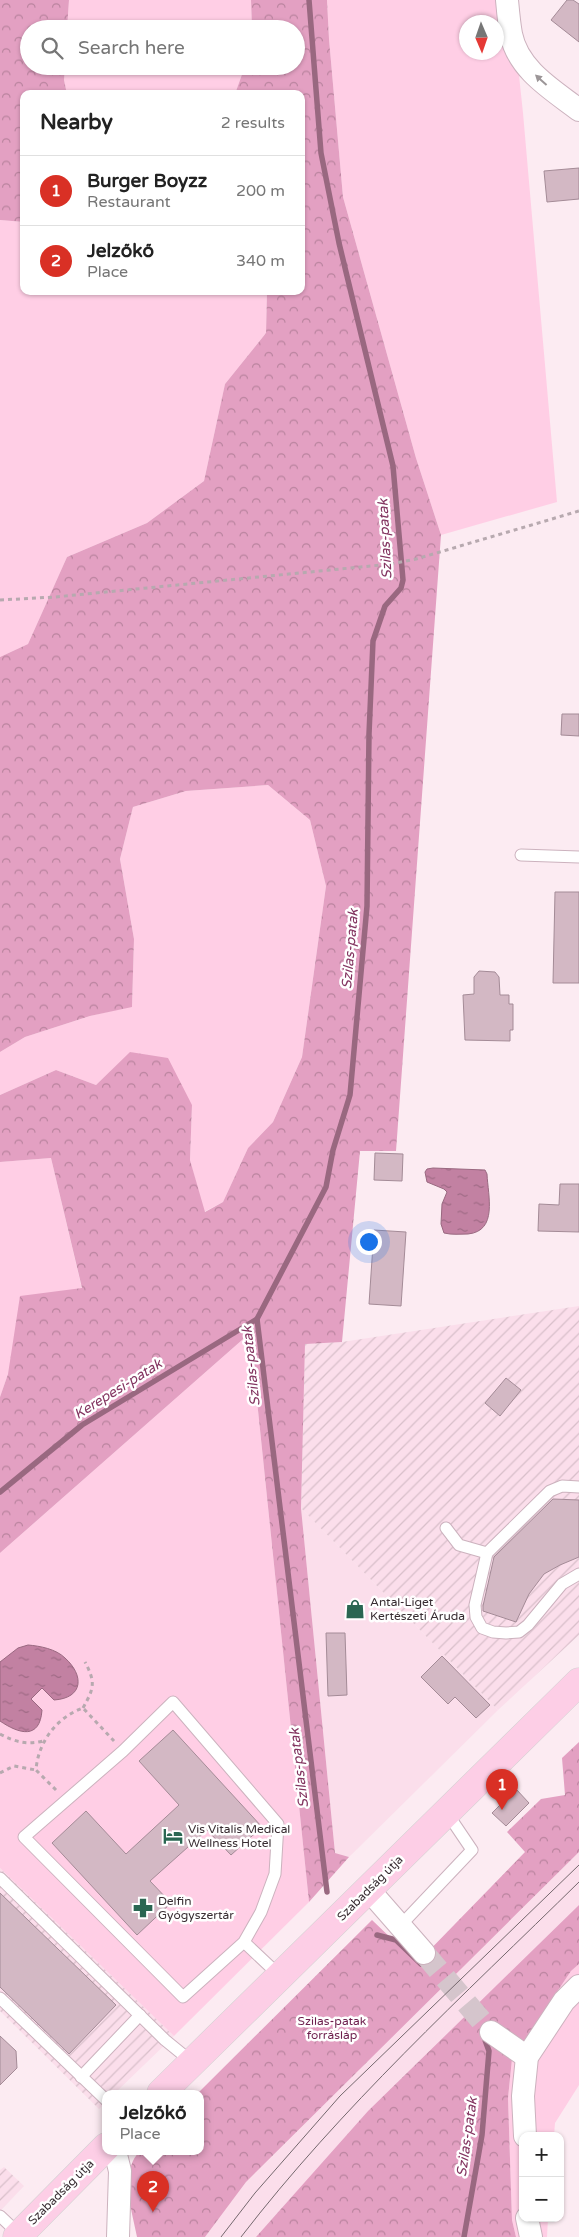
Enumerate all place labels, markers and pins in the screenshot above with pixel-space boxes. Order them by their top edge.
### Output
place label: Antal-Liget Kertészeti Áruda [370,1595,465,1623]
shop icon: Antal-Liget Kertészeti Áruda [344,1598,366,1620]
pin: 1 [486,1769,518,1810]
place label: Vis Vitalis Medical Wellness Hotel [188,1822,290,1850]
hotel icon: Vis Vitalis Medical Wellness Hotel [162,1825,184,1847]
place label: Delfin Gyógyszertár [158,1894,234,1922]
pharmacy icon: Delfin Gyógyszertár [132,1897,154,1919]
pin: 2 [137,2171,169,2212]

